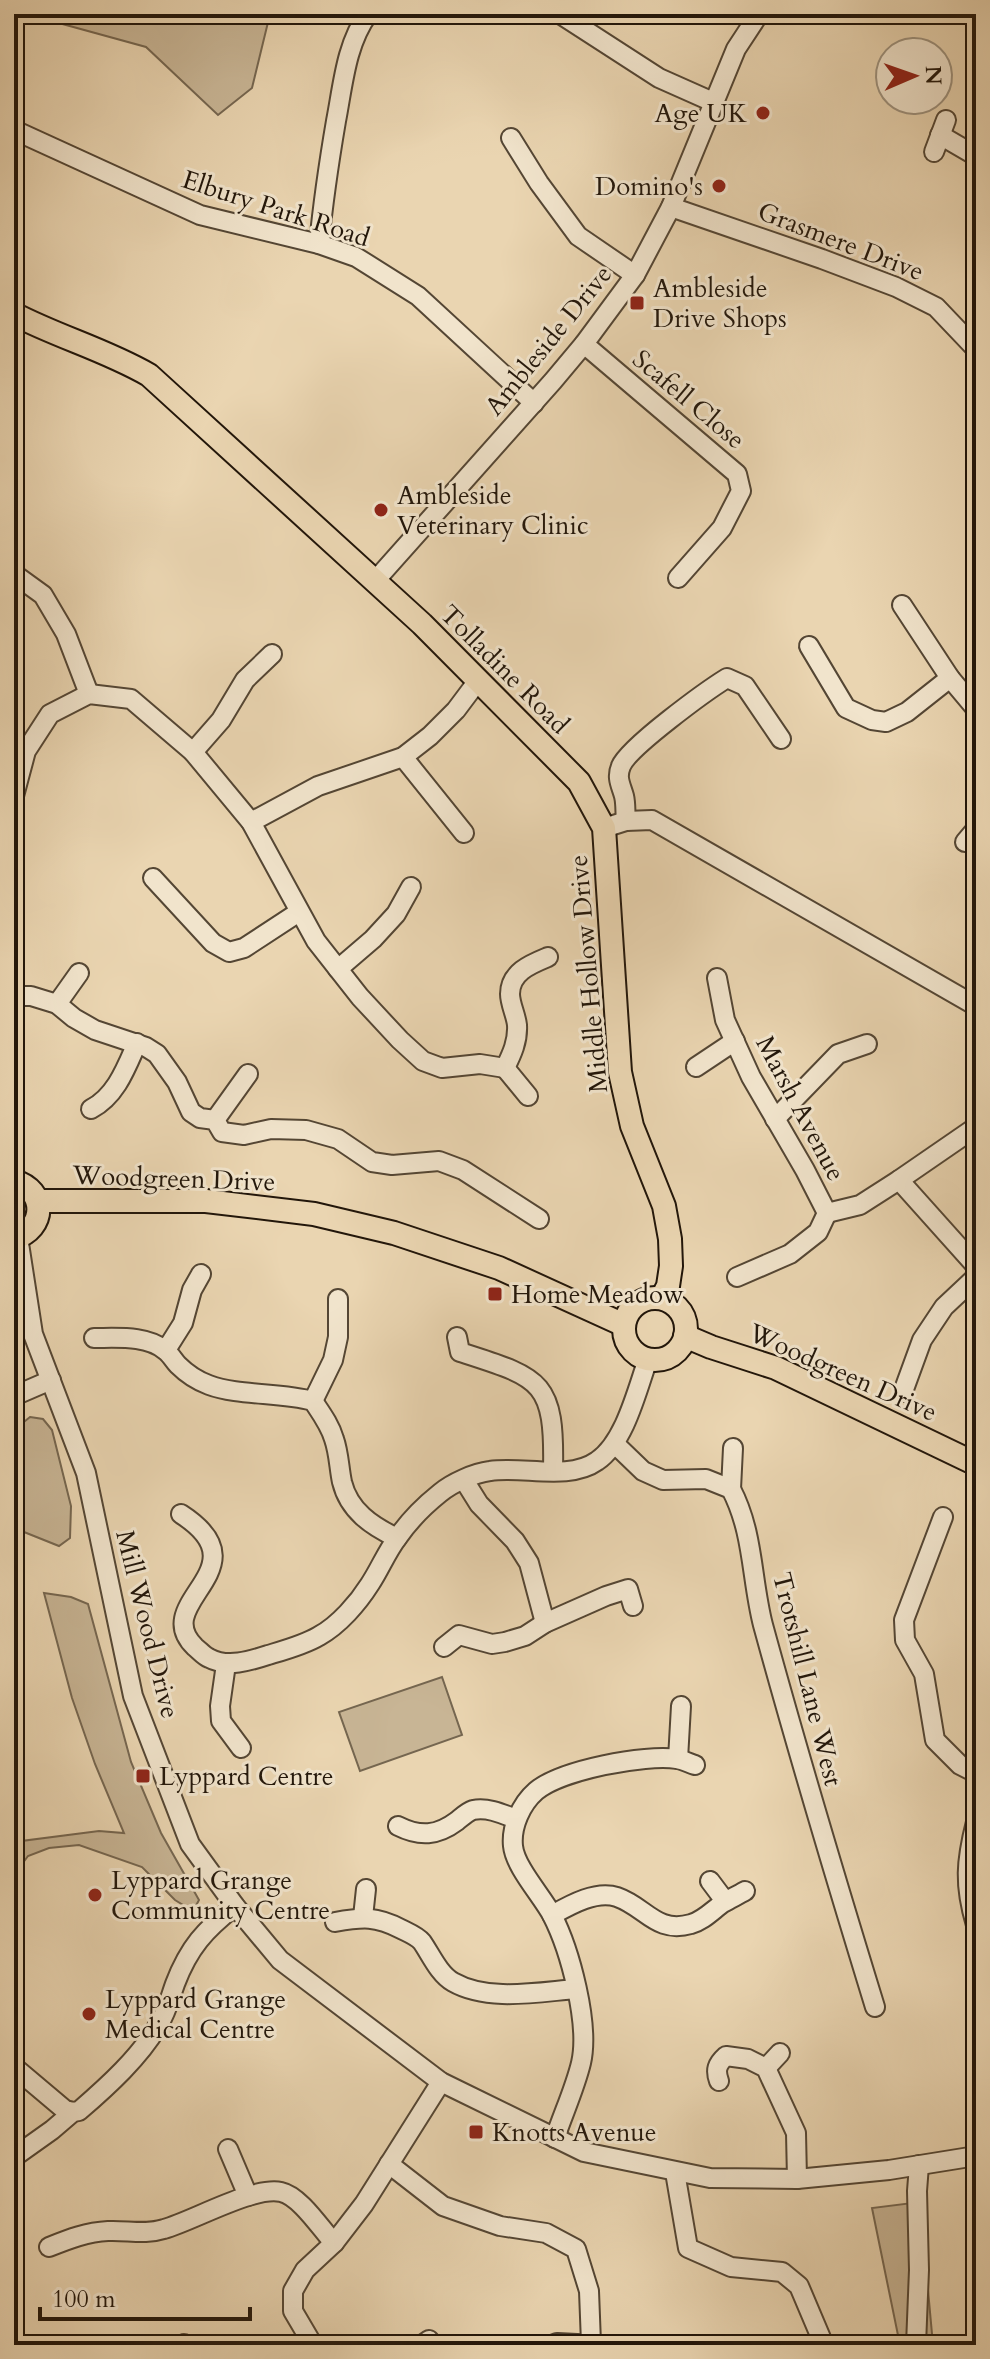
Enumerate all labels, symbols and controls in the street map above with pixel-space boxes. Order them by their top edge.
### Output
north arrow [874,36,954,116]
text: N [918,65,948,85]
place label: Age UK [655,96,748,131]
marker: Age UK [754,104,772,122]
street label: Elbury Park Road [178,162,374,255]
place label: Domino's [595,169,703,204]
marker: Domino's [710,177,728,195]
street label: Grasmere Drive [753,194,929,289]
street label: Ambleside Drive [477,258,620,423]
place label: Ambleside Drive Shops [653,271,787,336]
marker: Ambleside Drive Shops [628,294,646,312]
street label: Scafell Close [625,342,752,457]
place label: Ambleside Veterinary Clinic [397,478,589,543]
marker: Ambleside Veterinary Clinic [372,501,390,519]
street label: Tolladine Road [432,597,577,742]
street label: Middle Hollow Drive [561,854,616,1094]
street label: Marsh Avenue [748,1030,853,1187]
street label: Woodgreen Drive [71,1157,276,1200]
place label: Home Meadow [511,1277,684,1312]
marker: Home Meadow [486,1285,504,1303]
street label: Woodgreen Drive [742,1315,943,1430]
street label: Mill Wood Drive [107,1526,188,1722]
street label: Trotshill Lane West [764,1569,851,1790]
place label: Lyppard Centre [159,1759,334,1794]
marker: Lyppard Centre [134,1767,152,1785]
place label: Lyppard Grange Community Centre [111,1863,330,1928]
marker: Lyppard Grange Community Centre [86,1886,104,1904]
place label: Lyppard Grange Medical Centre [105,1982,286,2047]
marker: Lyppard Grange Medical Centre [80,2005,98,2023]
place label: Knotts Avenue [492,2115,657,2150]
marker: Knotts Avenue [467,2123,485,2141]
scale bar [40,2271,250,2321]
text: 100 m [52,2283,116,2316]

